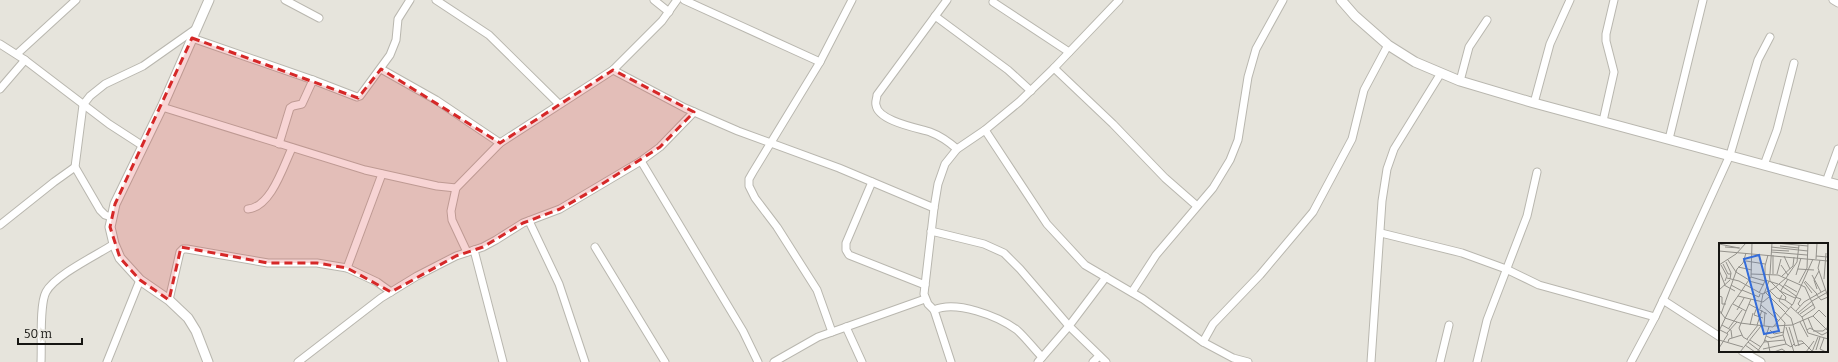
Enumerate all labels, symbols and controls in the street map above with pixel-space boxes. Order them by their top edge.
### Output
inset map [1719,243,1828,352]
scale bar [18,320,82,346]
text: 50 m [24,327,53,341]

